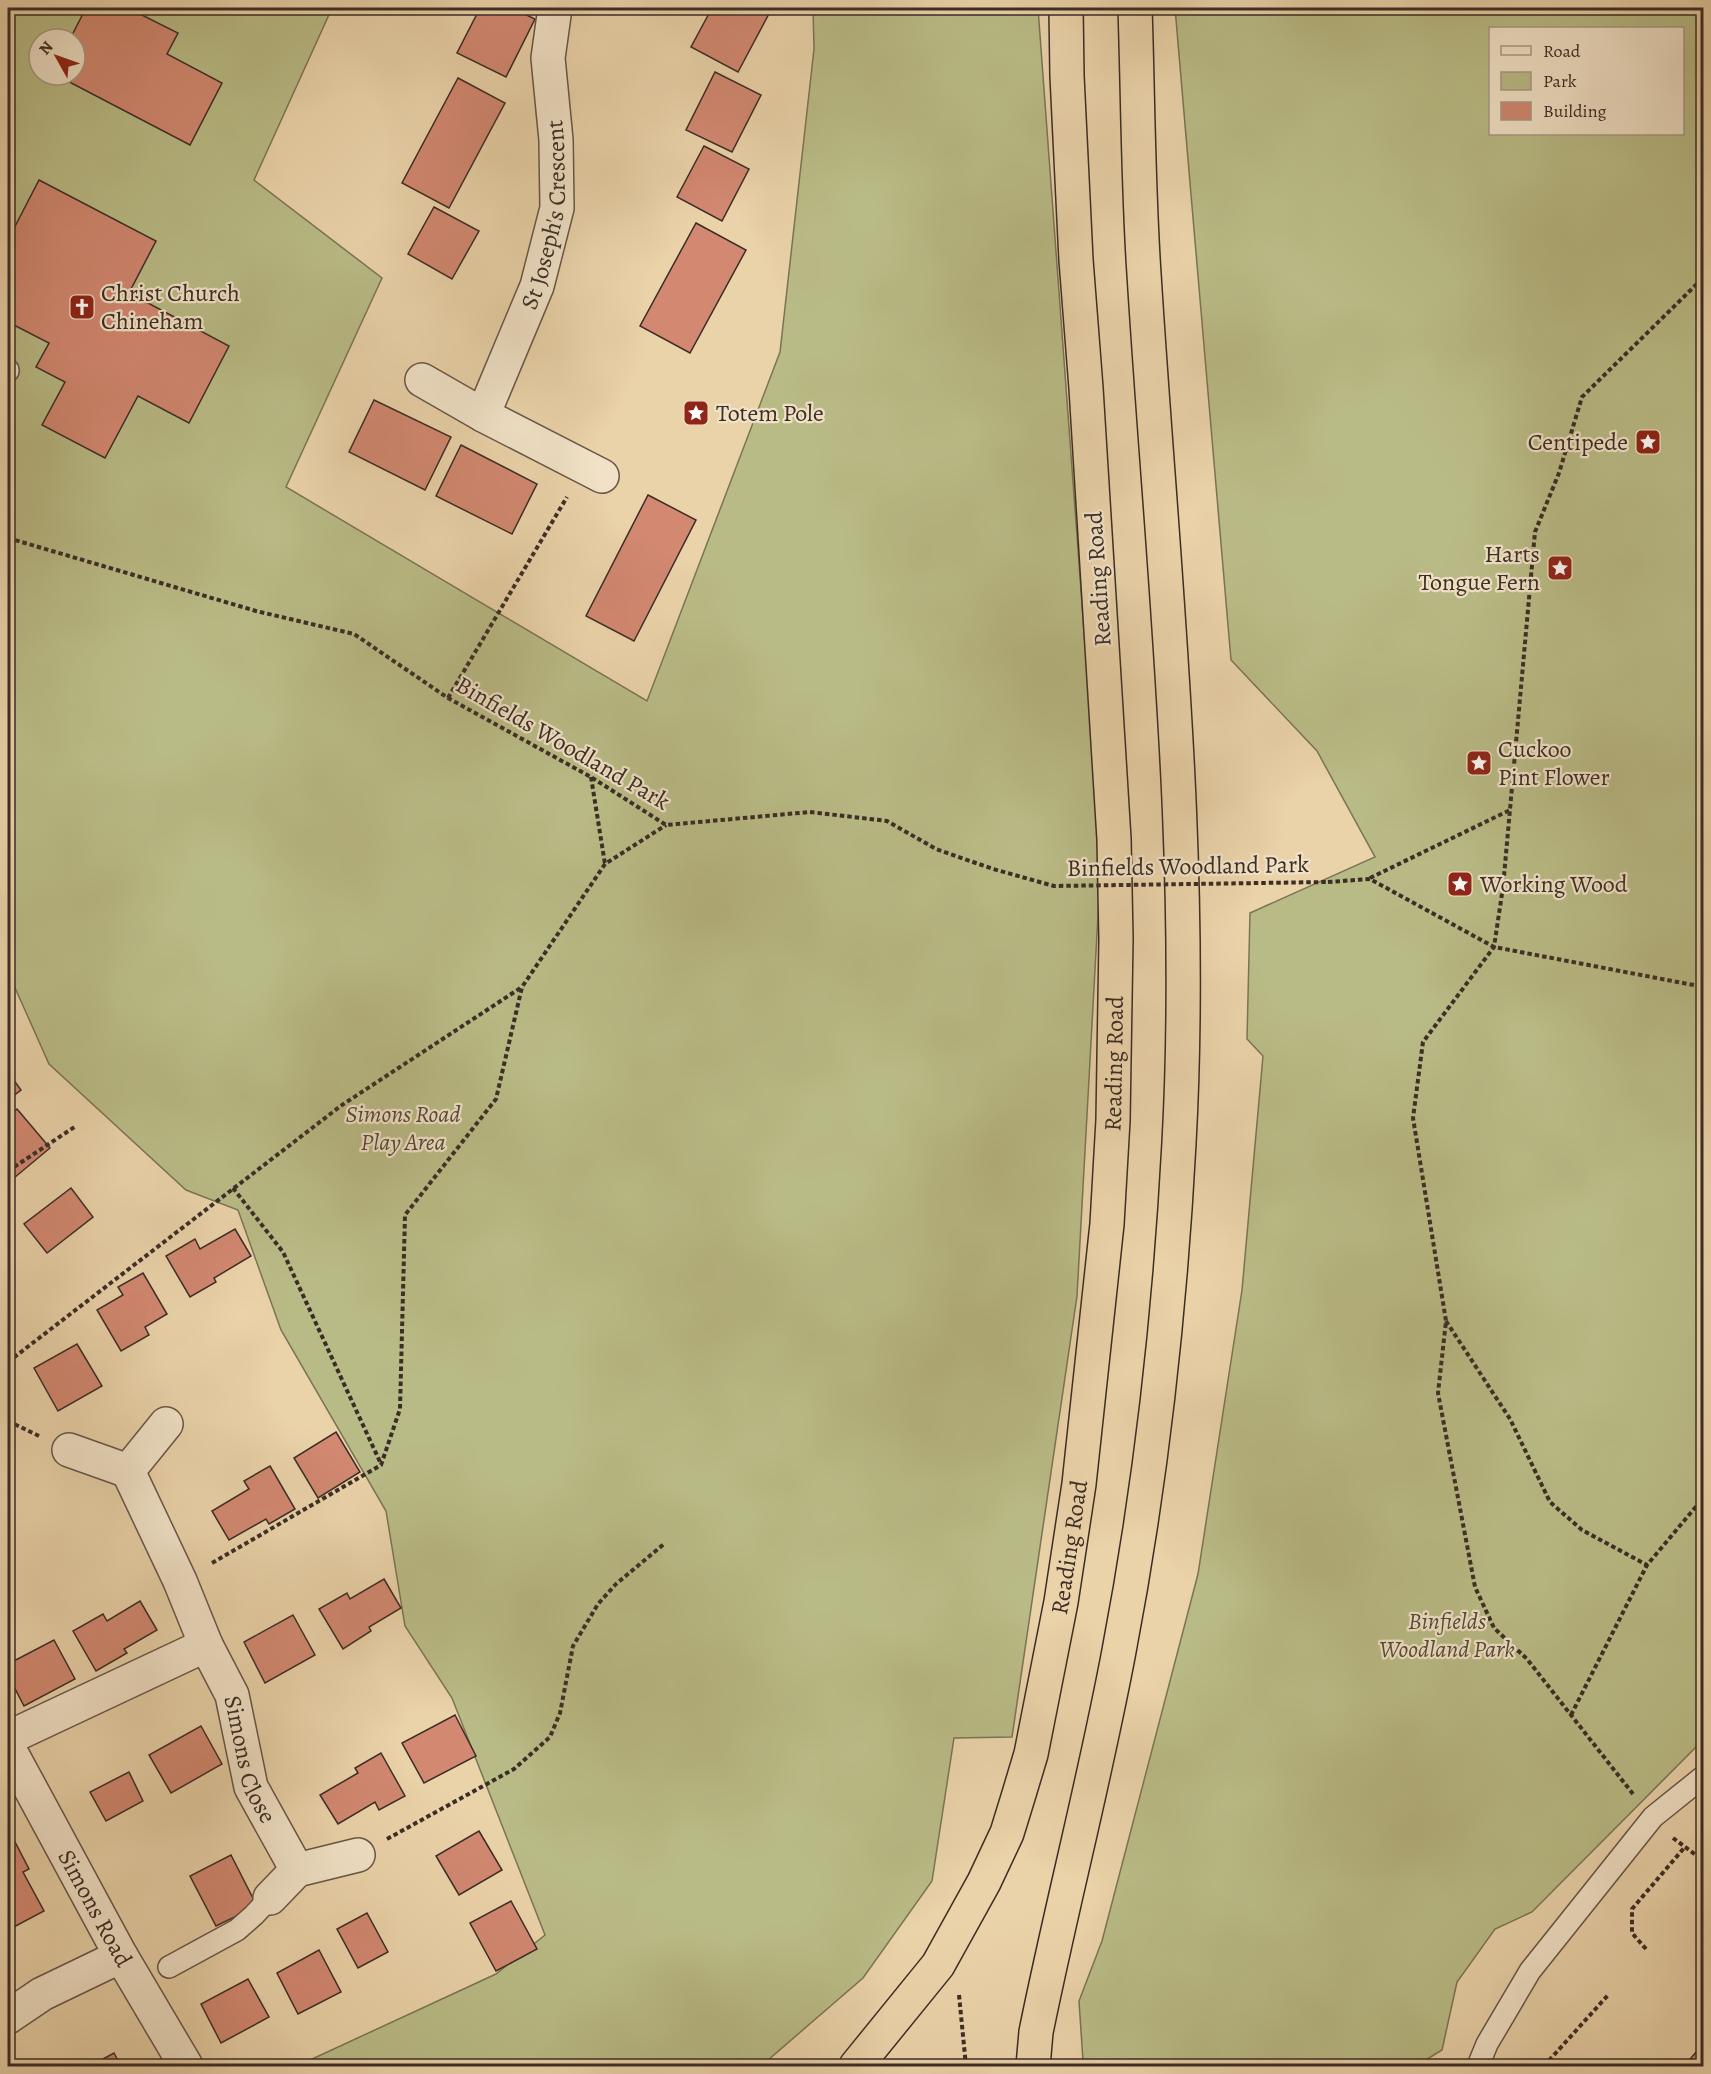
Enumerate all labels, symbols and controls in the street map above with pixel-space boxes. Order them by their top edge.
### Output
north arrow [27,27,87,87]
legend [1489,27,1684,135]
text: N [34,36,59,60]
text: Road [1543,39,1581,63]
text: Park [1543,69,1577,93]
text: Building [1543,99,1607,123]
street label: St Joseph's Crescent [513,119,573,314]
place label: Christ Church Chineham [101,277,240,337]
church icon: Christ Church Chineham [67,292,97,322]
place label: Totem Pole [716,397,824,429]
place icon: Totem Pole [681,398,711,428]
place label: Centipede [1528,426,1628,458]
place icon: Centipede [1633,427,1663,457]
street label: Reading Road [1077,510,1119,648]
place label: Harts Tongue Fern [1418,538,1540,598]
place icon: Harts Tongue Fern [1545,553,1575,583]
street label: Binfields Woodland Park [450,669,676,817]
place label: Cuckoo Pint Flower [1498,733,1610,793]
place icon: Cuckoo Pint Flower [1464,748,1494,778]
street label: Binfields Woodland Park [1067,848,1309,884]
place label: Working Wood [1479,868,1628,900]
place icon: Working Wood [1445,869,1475,899]
street label: Reading Road [1096,996,1131,1132]
park label: Simons Road Play Area [345,1098,461,1158]
street label: Reading Road [1043,1478,1095,1617]
park label: Binfields Woodland Park [1379,1605,1515,1665]
street label: Simons Close [217,1693,284,1829]
street label: Simons Road [50,1844,140,1973]

